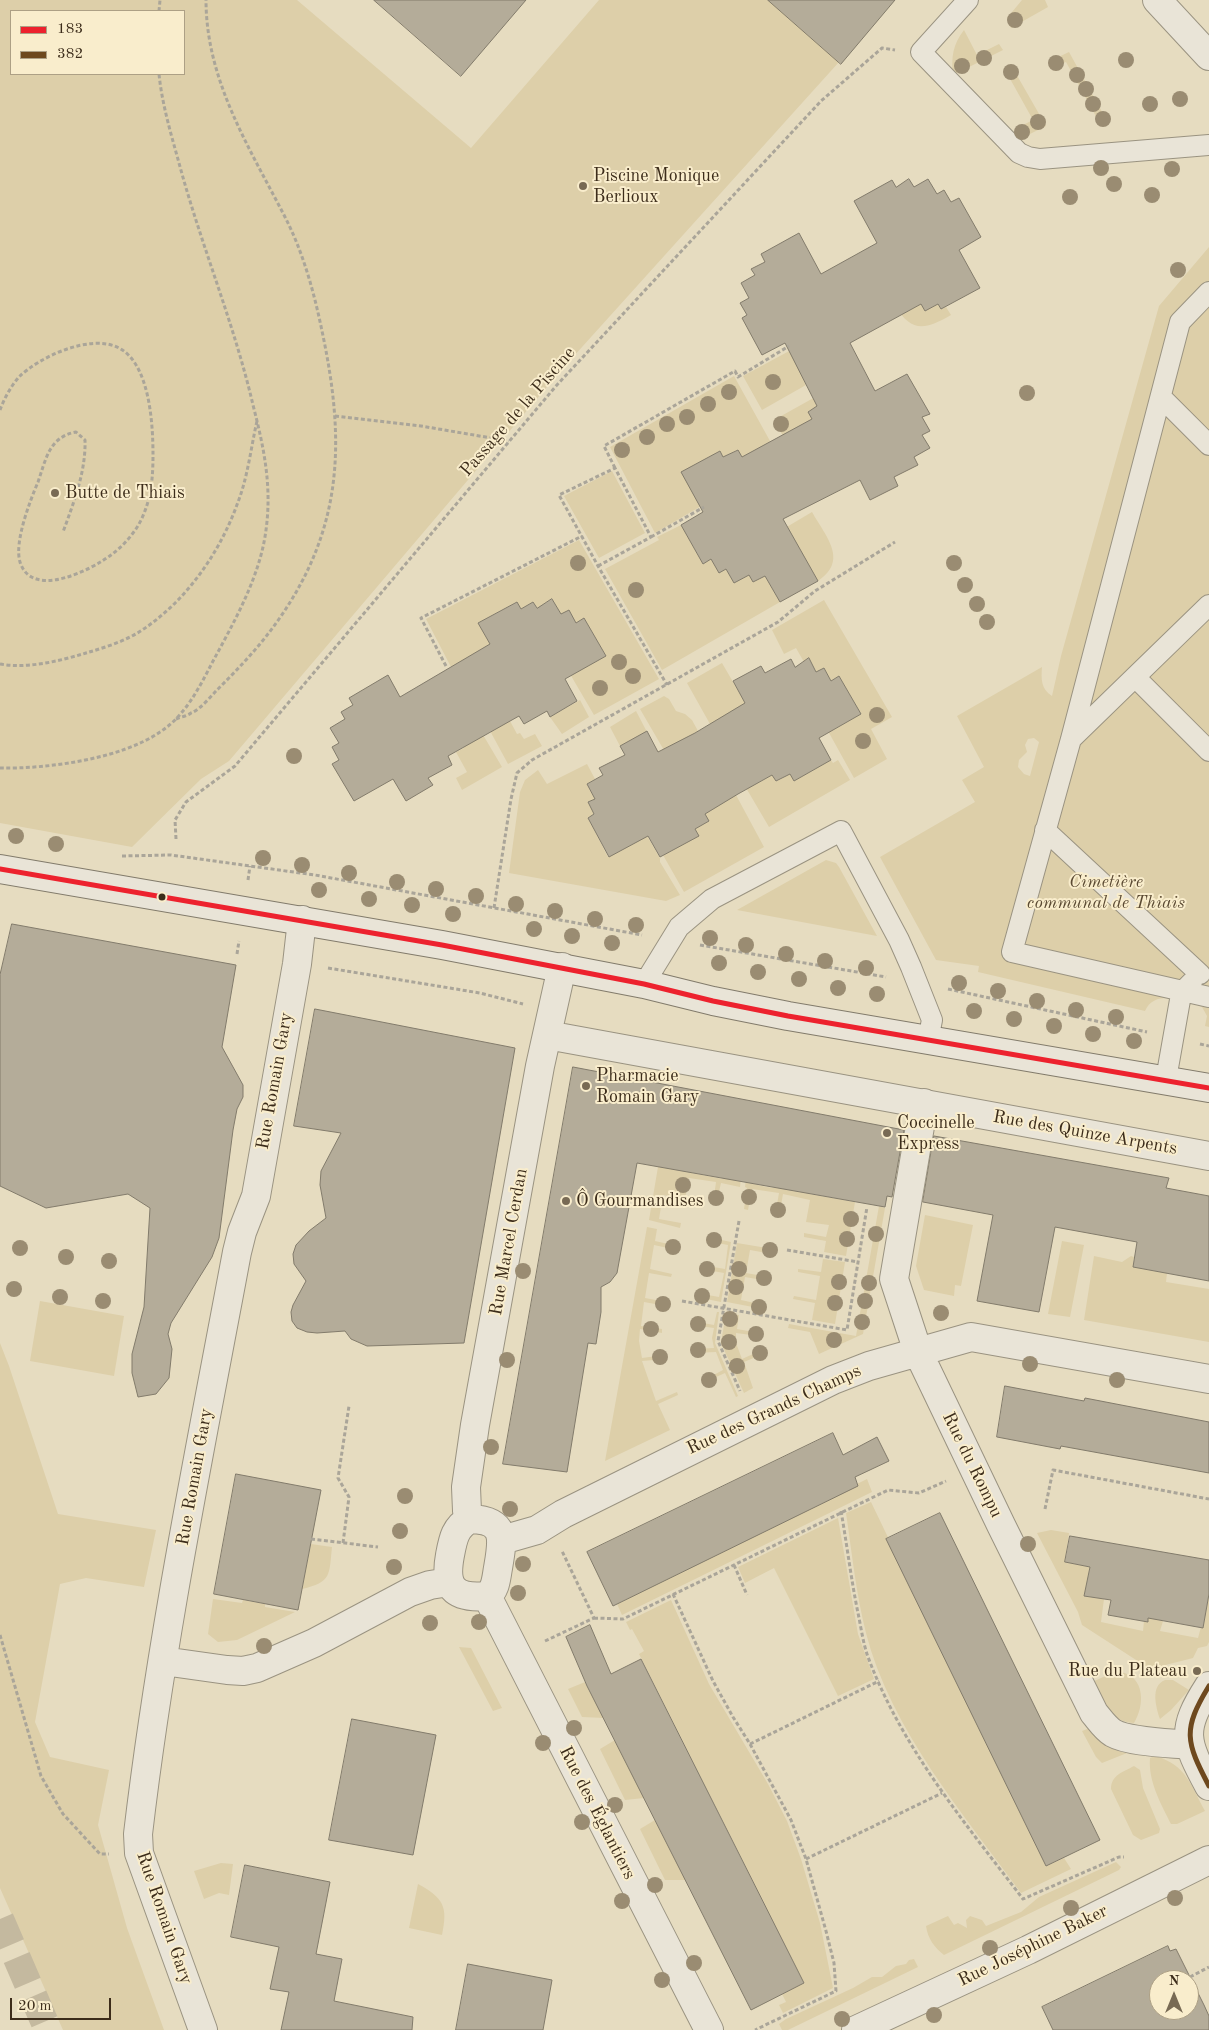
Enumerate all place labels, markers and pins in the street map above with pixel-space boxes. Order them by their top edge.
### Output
place label: Piscine Monique Berlioux [593,165,719,208]
marker: Piscine Monique Berlioux [577,180,589,192]
place label: Butte de Thiais [65,482,185,504]
marker: Butte de Thiais [49,487,61,499]
unlabelled marker [157,892,167,902]
place label: Pharmacie Romain Gary [596,1065,699,1108]
marker: Pharmacie Romain Gary [580,1080,592,1092]
place label: Coccinelle Express [897,1112,975,1154]
marker: Coccinelle Express [881,1127,893,1139]
place label: Ô Gourmandises [576,1190,704,1212]
marker: Ô Gourmandises [560,1195,572,1207]
place label: Rue du Plateau [1068,1660,1187,1682]
marker: Rue du Plateau [1191,1665,1203,1677]

